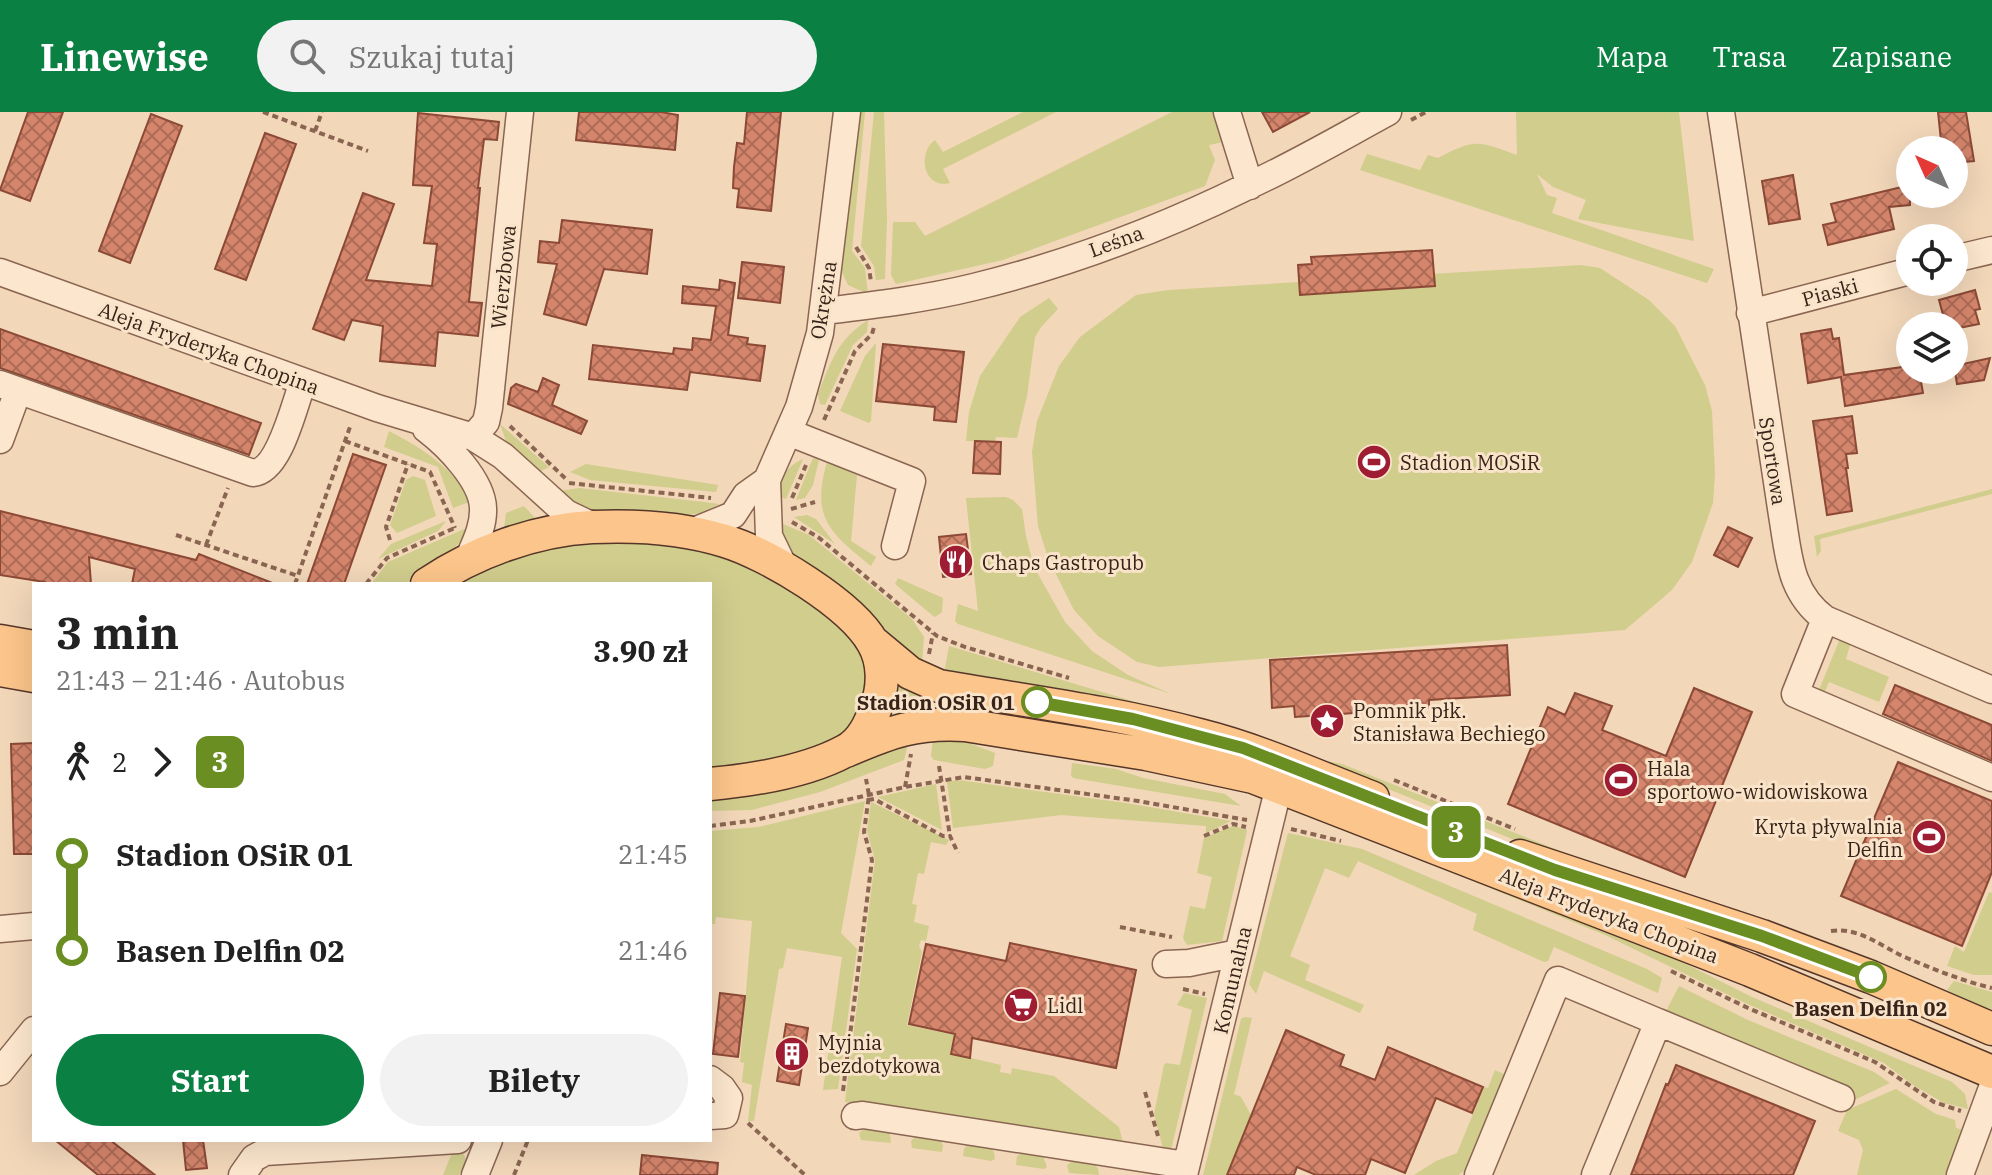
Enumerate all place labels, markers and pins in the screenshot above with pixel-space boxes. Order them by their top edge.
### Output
sports icon: Stadion MOSiR [1355,443,1393,481]
place label: Stadion MOSiR [1400,449,1541,476]
restaurant icon: Chaps Gastropub [937,543,975,581]
place label: Chaps Gastropub [982,549,1144,576]
marker: Stadion OSiR 01 [1022,687,1052,717]
place label: Stadion OSiR 01 [857,689,1015,716]
place label: Pomnik płk. Stanisława Bechiego [1353,697,1545,747]
place icon: Pomnik płk. Stanisława Bechiego [1308,702,1346,740]
place label: Hala sportowo-widowiskowa [1647,755,1868,805]
sports icon: Hala sportowo-widowiskowa [1602,761,1640,799]
place label: Kryta pływalnia Delfin [1755,813,1903,863]
sports icon: Kryta pływalnia Delfin [1910,818,1948,856]
marker: Basen Delfin 02 [1856,962,1886,992]
supermarket icon: Lidl [1002,986,1040,1024]
place label: Lidl [1047,992,1083,1019]
place label: Basen Delfin 02 [1795,995,1947,1022]
place label: Myjnia bezdotykowa [818,1029,941,1079]
building icon: Myjnia bezdotykowa [773,1035,811,1073]

